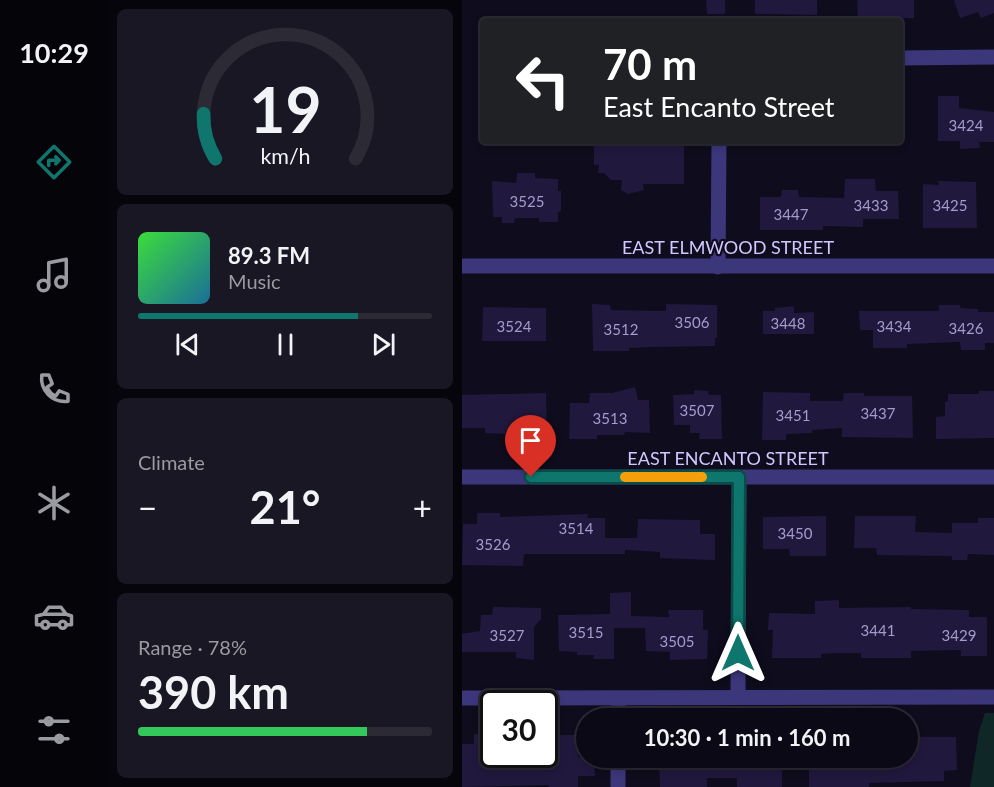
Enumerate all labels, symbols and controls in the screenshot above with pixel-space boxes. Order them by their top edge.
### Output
text: 10:29 [19,36,89,69]
text: 70 m [603,39,697,89]
icon: left [504,42,582,120]
text: 19 [249,71,321,146]
text: East Encanto Street [603,90,835,123]
house number: 3424 [949,116,984,134]
icon: directions [33,141,75,183]
text: km/h [260,143,310,169]
house number: 3525 [510,192,544,210]
house number: 3433 [854,196,888,214]
house number: 3425 [933,196,967,214]
house number: 3447 [774,205,809,223]
street label: EAST ELMWOOD STREET [622,236,834,258]
text: 89.3 FM [228,242,310,269]
icon: music [33,254,75,296]
text: Music [228,269,281,293]
house number: 3506 [675,313,710,331]
house number: 3448 [771,314,805,332]
house number: 3524 [497,317,532,335]
house number: 3434 [877,317,912,335]
house number: 3426 [949,319,984,337]
house number: 3512 [604,320,638,338]
icon: previous [171,328,204,361]
icon: pause [269,328,302,361]
icon: next [367,328,400,361]
icon: phone [33,368,75,410]
house number: 3507 [680,401,715,419]
house number: 3437 [861,404,896,422]
house number: 3451 [776,406,810,424]
house number: 3513 [593,409,627,427]
pin [505,415,556,477]
icon: arrive [514,424,547,457]
street label: EAST ENCANTO STREET [627,447,829,469]
text: Climate [138,450,205,474]
text: 21° [250,480,320,534]
icon: climate [33,482,75,524]
text: − [138,487,157,527]
text: + [413,487,432,527]
house number: 3514 [559,519,594,537]
house number: 3450 [778,524,813,542]
house number: 3526 [476,535,511,553]
icon: car [33,595,75,637]
position arrow [706,621,770,685]
house number: 3441 [861,621,895,639]
house number: 3515 [569,623,603,641]
house number: 3527 [490,626,525,644]
house number: 3429 [942,626,976,644]
house number: 3505 [660,632,694,650]
text: Range · 78% [138,635,247,659]
text: 390 km [138,665,289,719]
speed limit sign: 30 [480,690,558,768]
icon: filters [33,709,75,751]
text: 10:30 · 1 min · 160 m [644,724,850,751]

